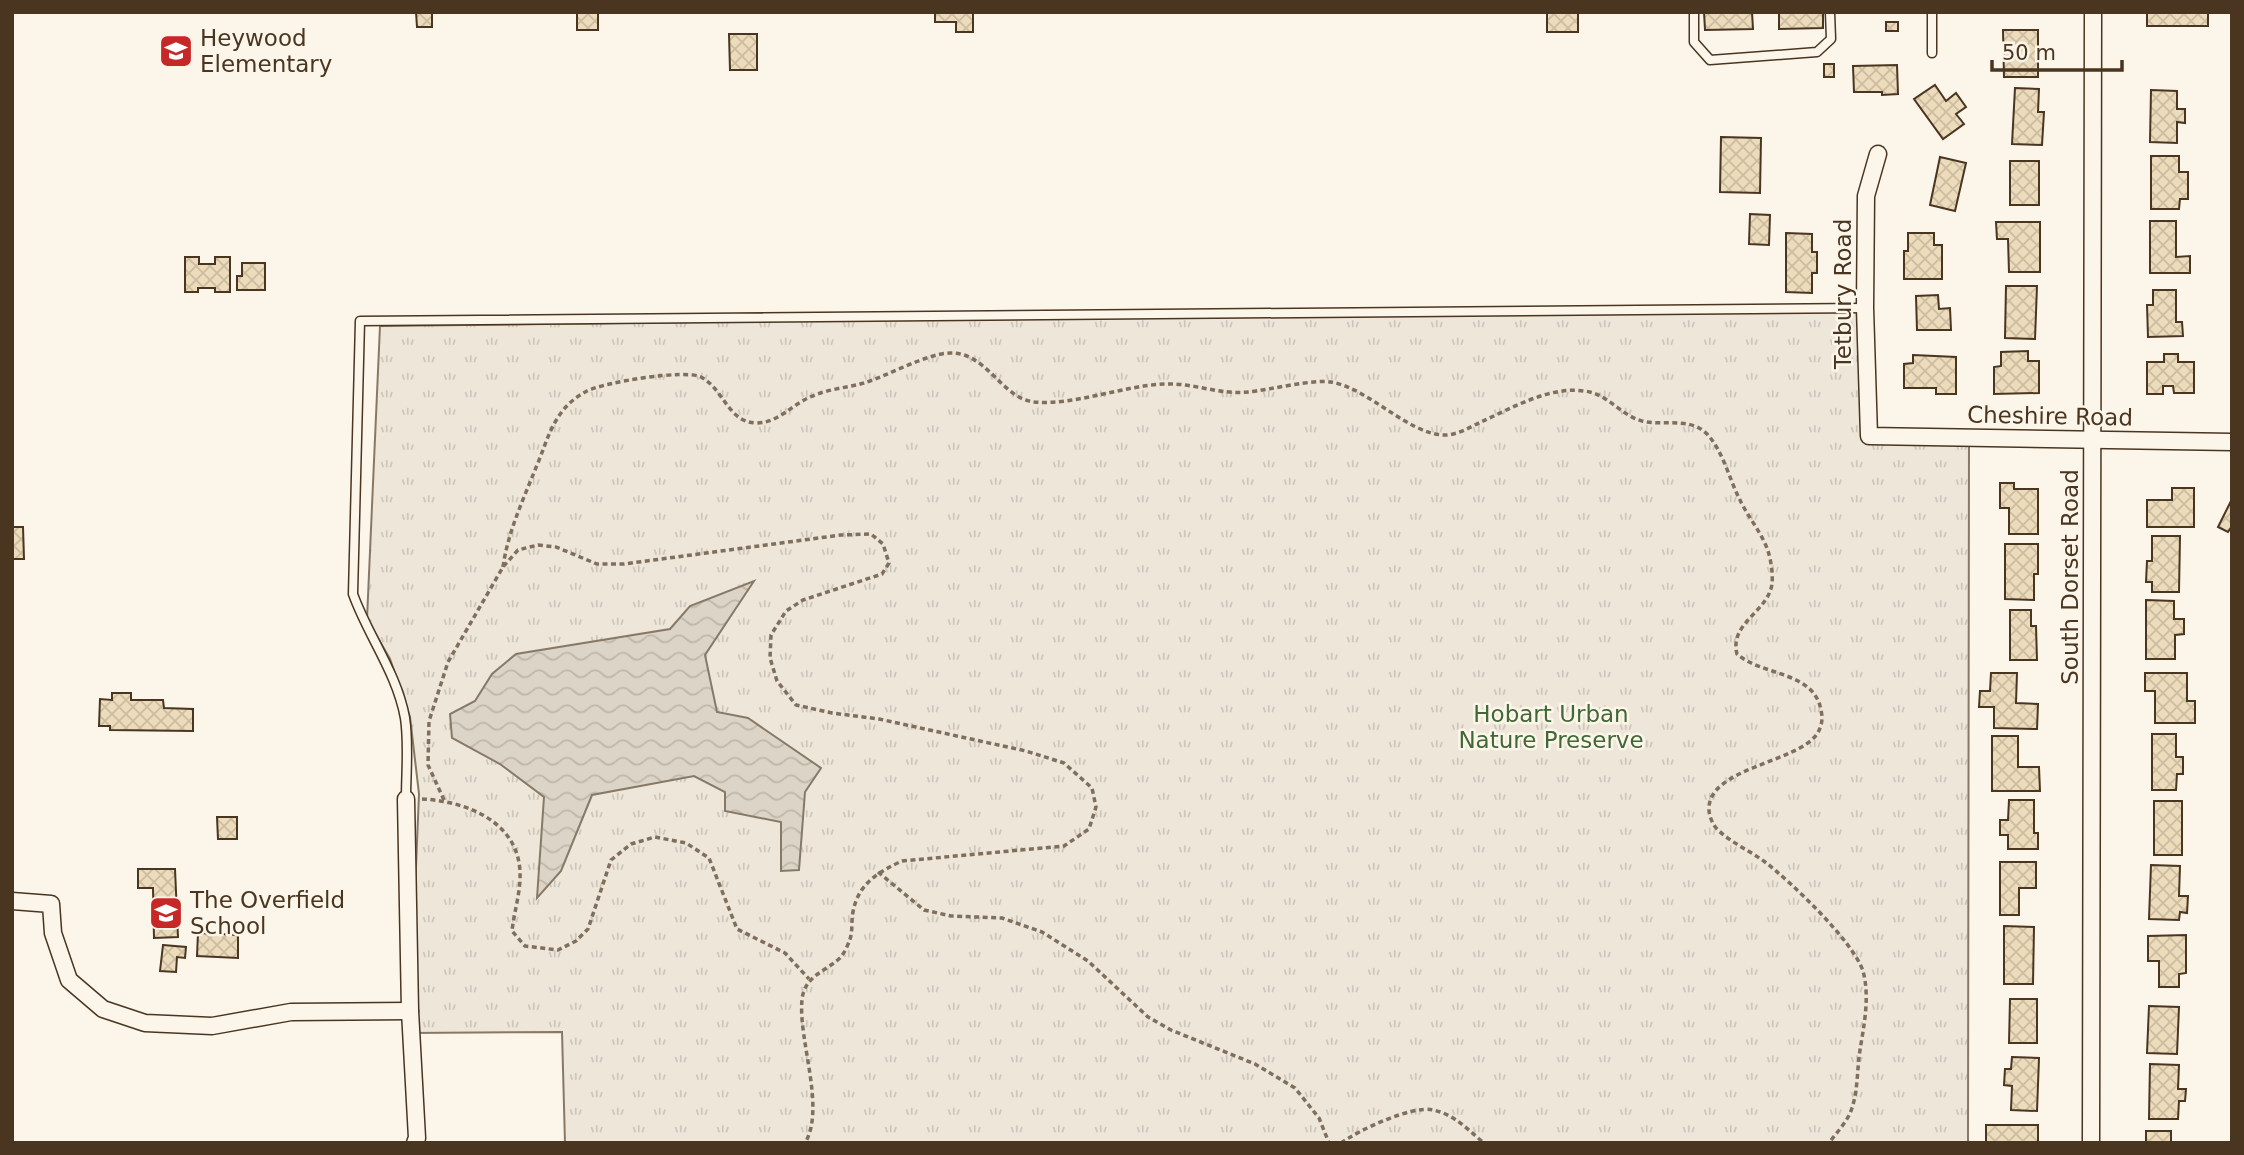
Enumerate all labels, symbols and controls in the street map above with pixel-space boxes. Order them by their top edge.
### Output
place label: Heywood Elementary [200,25,332,77]
scale bar [1992,28,2122,72]
school or university icon: Heywood Elementary [157,32,195,70]
text: 50 m [2002,41,2056,65]
street label: Tetbury Road [1830,219,1856,370]
street label: Cheshire Road [1967,402,2133,430]
street label: South Dorset Road [2057,469,2083,685]
park label: Hobart Urban Nature Preserve [1458,701,1644,753]
place label: The Overfield School [189,887,345,939]
school or university icon: The Overfield School [147,894,185,932]

